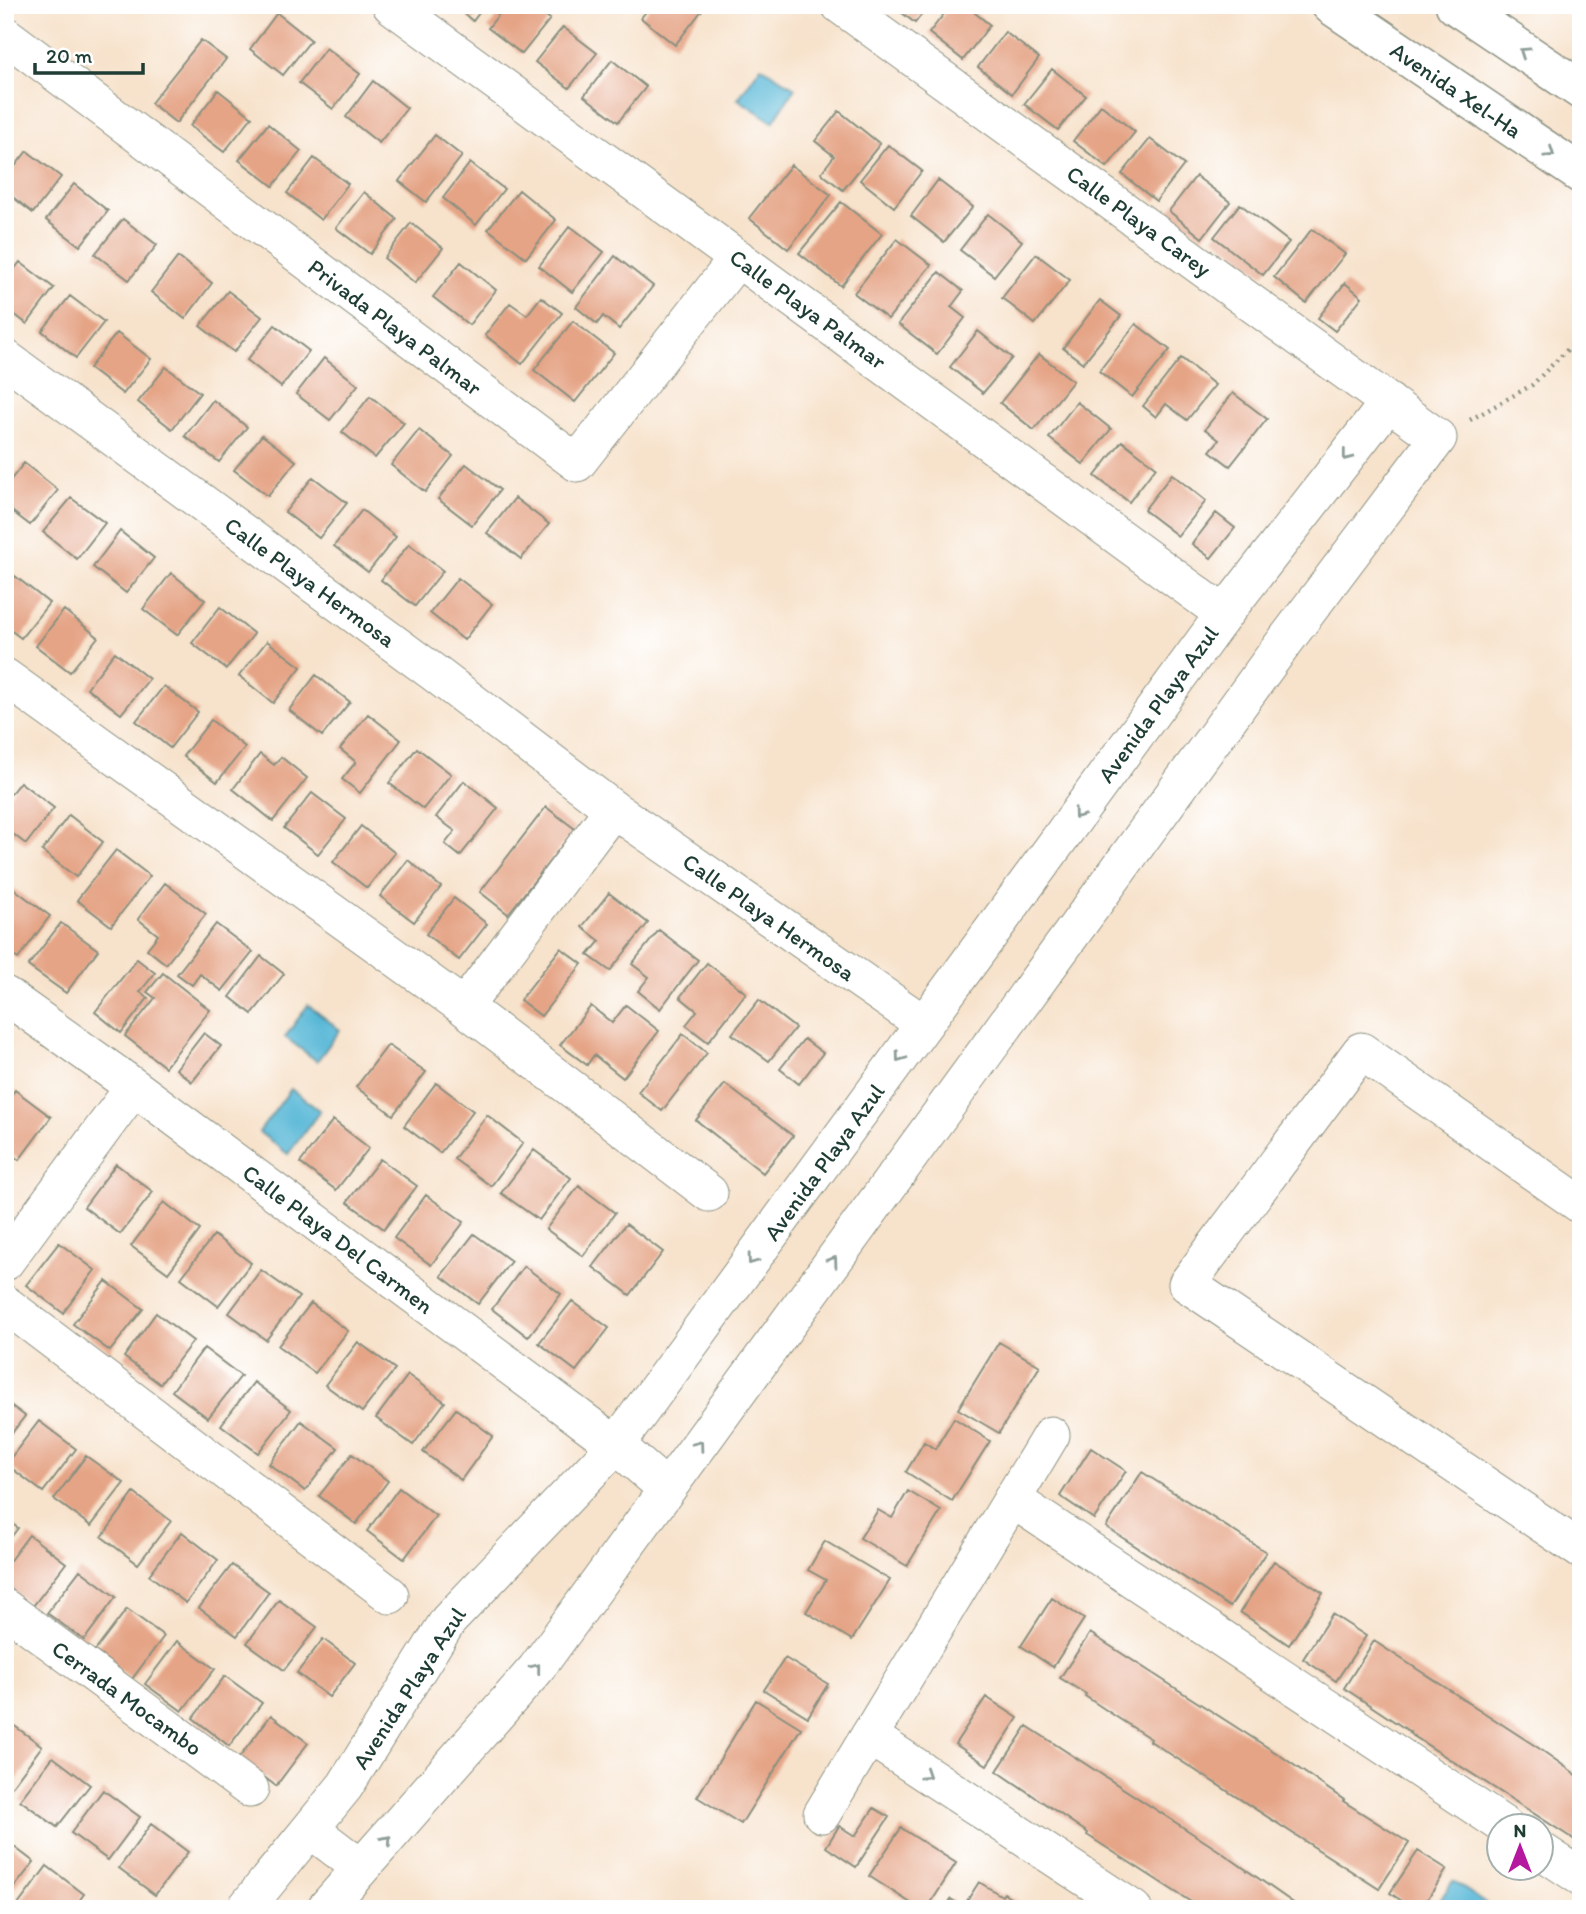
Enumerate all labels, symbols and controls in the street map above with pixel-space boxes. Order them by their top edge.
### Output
scale bar [35,32,144,76]
street label: Avenida Xel-Ha [1385,36,1527,144]
text: 20 m [46,43,93,68]
one-way arrow [1519,48,1532,60]
one-way arrow [1542,145,1555,157]
street label: Calle Playa Carey [1061,159,1217,283]
street label: Calle Playa Palmar [724,243,892,375]
street label: Privada Playa Palmar [303,253,488,402]
one-way arrow [1343,448,1356,461]
street label: Calle Playa Hermosa [219,511,401,653]
street label: Avenida Playa Azul [1092,620,1225,788]
one-way arrow [1074,806,1086,819]
street label: Calle Playa Hermosa [677,847,861,987]
one-way arrow [896,1049,909,1062]
street label: Avenida Playa Azul [758,1078,891,1246]
street label: Calle Playa Del Carmen [237,1158,439,1320]
one-way arrow [747,1252,760,1265]
one-way arrow [825,1256,837,1269]
one-way arrow [691,1440,703,1453]
street label: Avenida Playa Azul [346,1601,472,1774]
street label: Cerrada Mocambo [46,1634,208,1762]
one-way arrow [528,1663,540,1676]
one-way arrow [918,1765,931,1778]
north arrow [1484,1812,1554,1882]
text: N [1514,1819,1526,1842]
one-way arrow [379,1835,391,1848]

